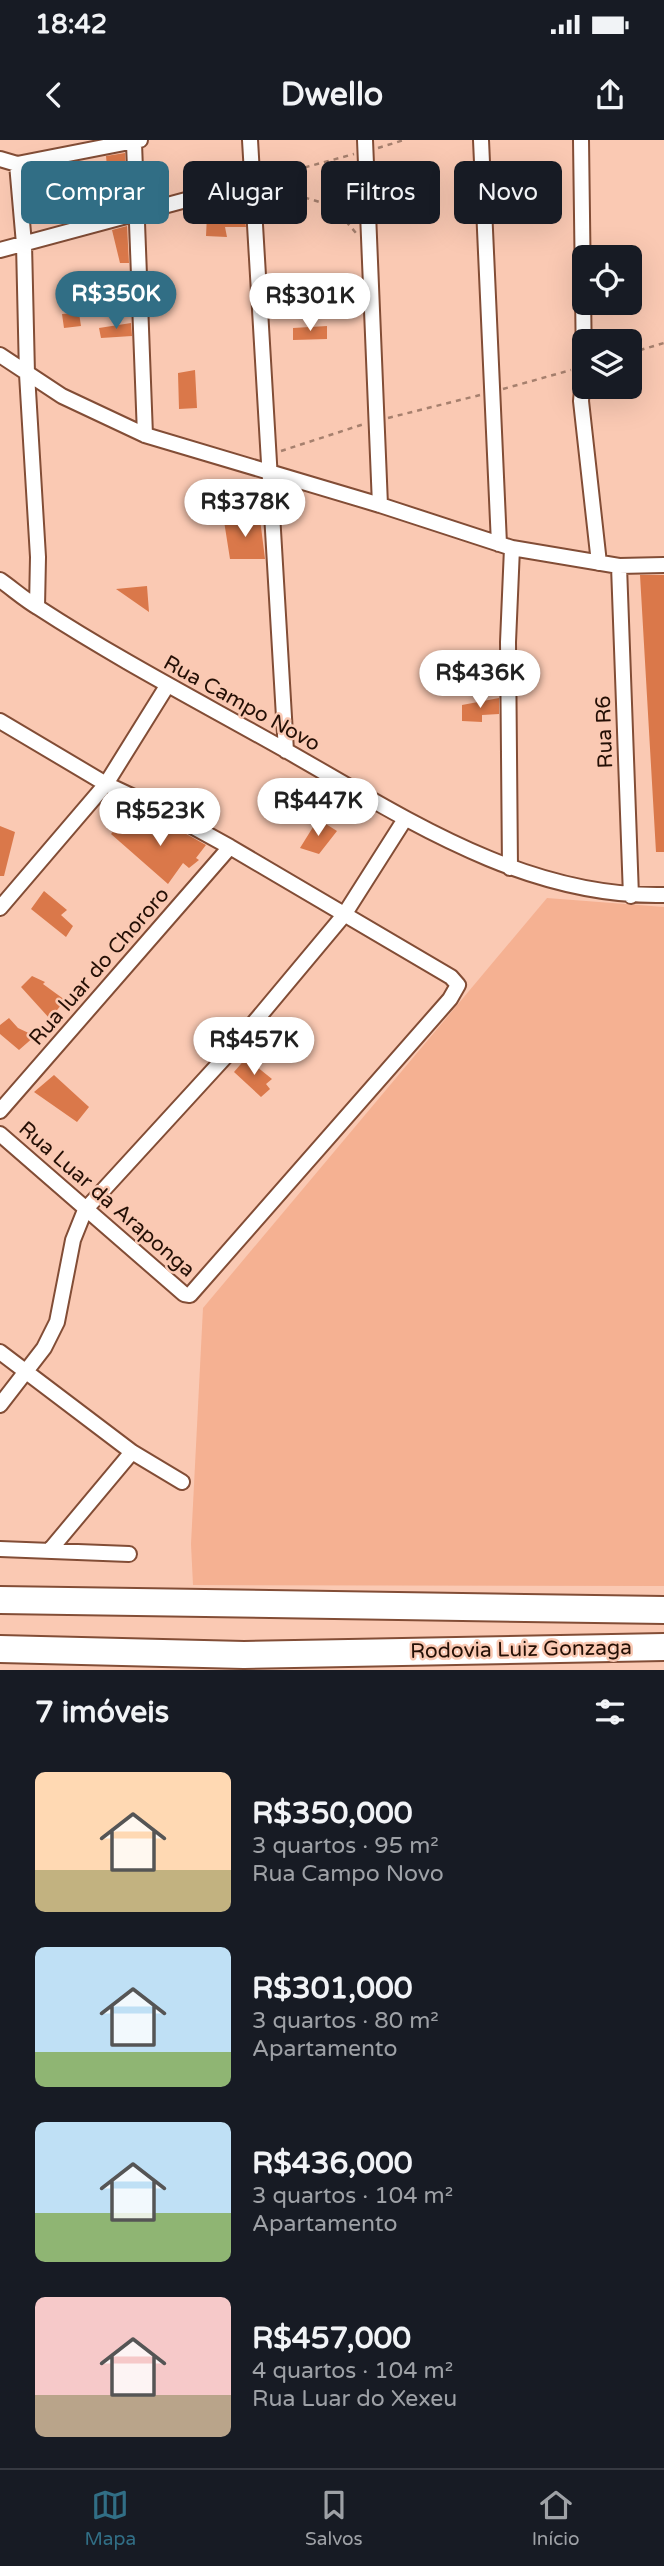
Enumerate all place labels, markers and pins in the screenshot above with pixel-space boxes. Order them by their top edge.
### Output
pin: R$350K [59,272,173,331]
pin: R$301K [253,274,367,333]
pin: R$378K [188,480,302,539]
pin: R$436K [423,650,537,710]
pin: R$447K [261,778,375,838]
pin: R$523K [103,788,217,848]
pin: R$457K [197,1018,311,1077]

